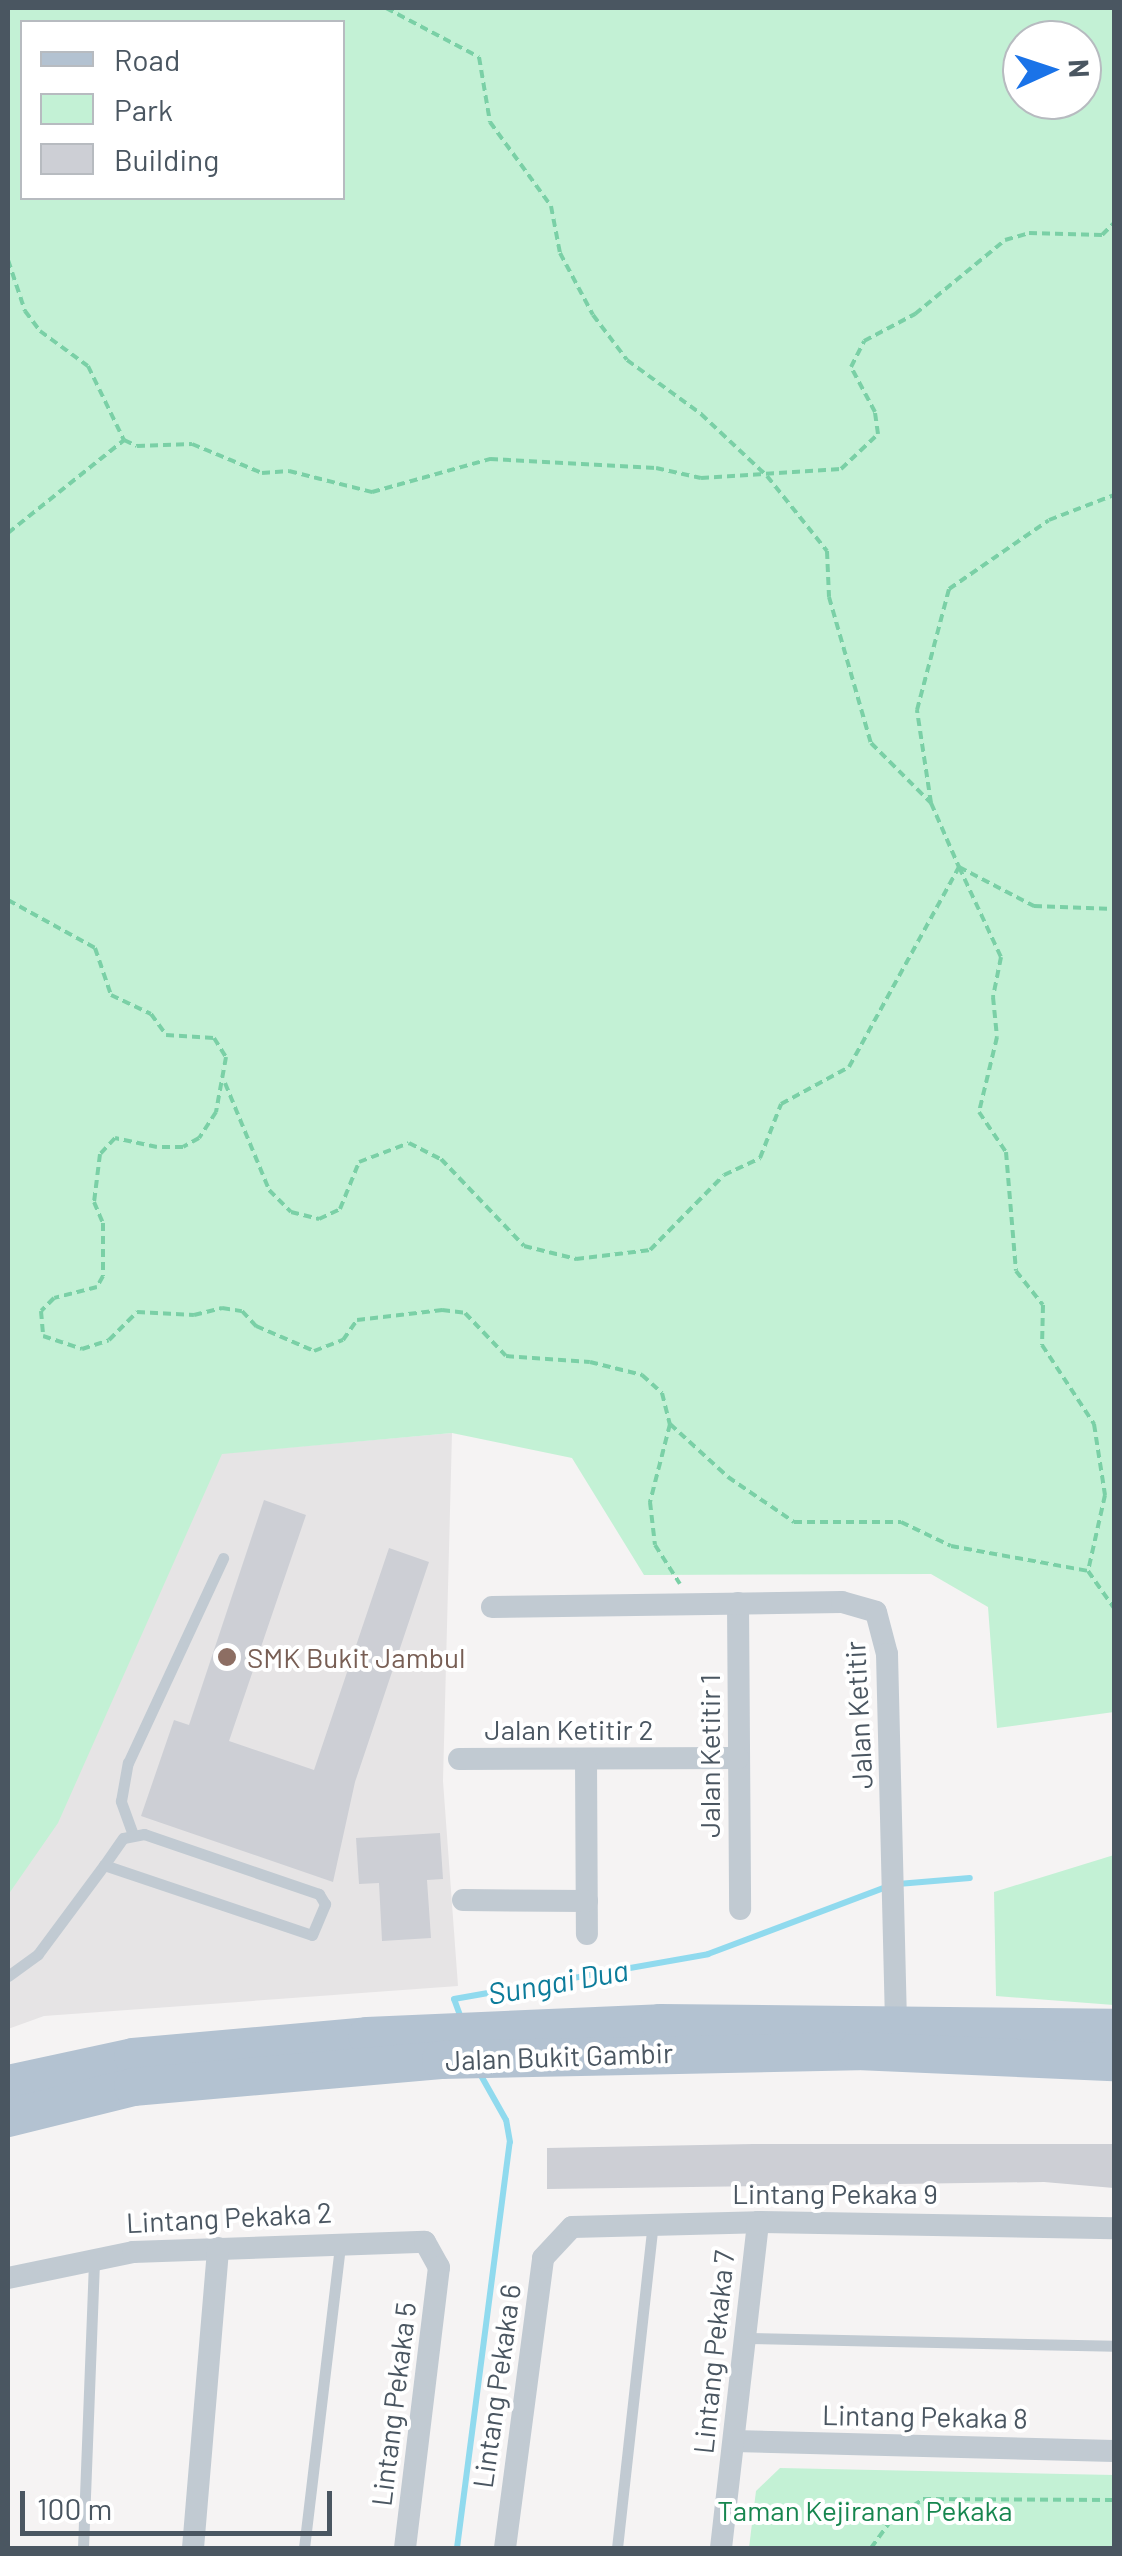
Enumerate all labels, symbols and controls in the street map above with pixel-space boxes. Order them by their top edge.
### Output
legend [20,20,345,200]
north arrow [1002,20,1102,120]
text: Road [114,41,180,77]
text: N [1062,58,1097,79]
text: Park [114,91,173,127]
text: Building [114,141,219,177]
place label: SMK Bukit Jambul [247,1640,466,1674]
street label: Jalan Ketitir [837,1640,879,1790]
marker: SMK Bukit Jambul [216,1646,238,1668]
street label: Jalan Ketitir 1 [692,1674,726,1838]
street label: Jalan Ketitir 2 [485,1712,653,1746]
water label: Sungai Dua [485,1951,631,2011]
street label: Jalan Bukit Gambir [444,2035,674,2077]
street label: Lintang Pekaka 9 [732,2176,938,2210]
street label: Lintang Pekaka 2 [125,2195,333,2239]
street label: Lintang Pekaka 7 [686,2249,740,2455]
street label: Lintang Pekaka 6 [465,2282,527,2490]
street label: Lintang Pekaka 5 [364,2300,422,2508]
street label: Lintang Pekaka 8 [822,2397,1028,2435]
scale bar [25,2471,338,2533]
text: 100 m [37,2490,112,2526]
park label: Taman Kejiranan Pekaka [717,2493,1013,2527]

